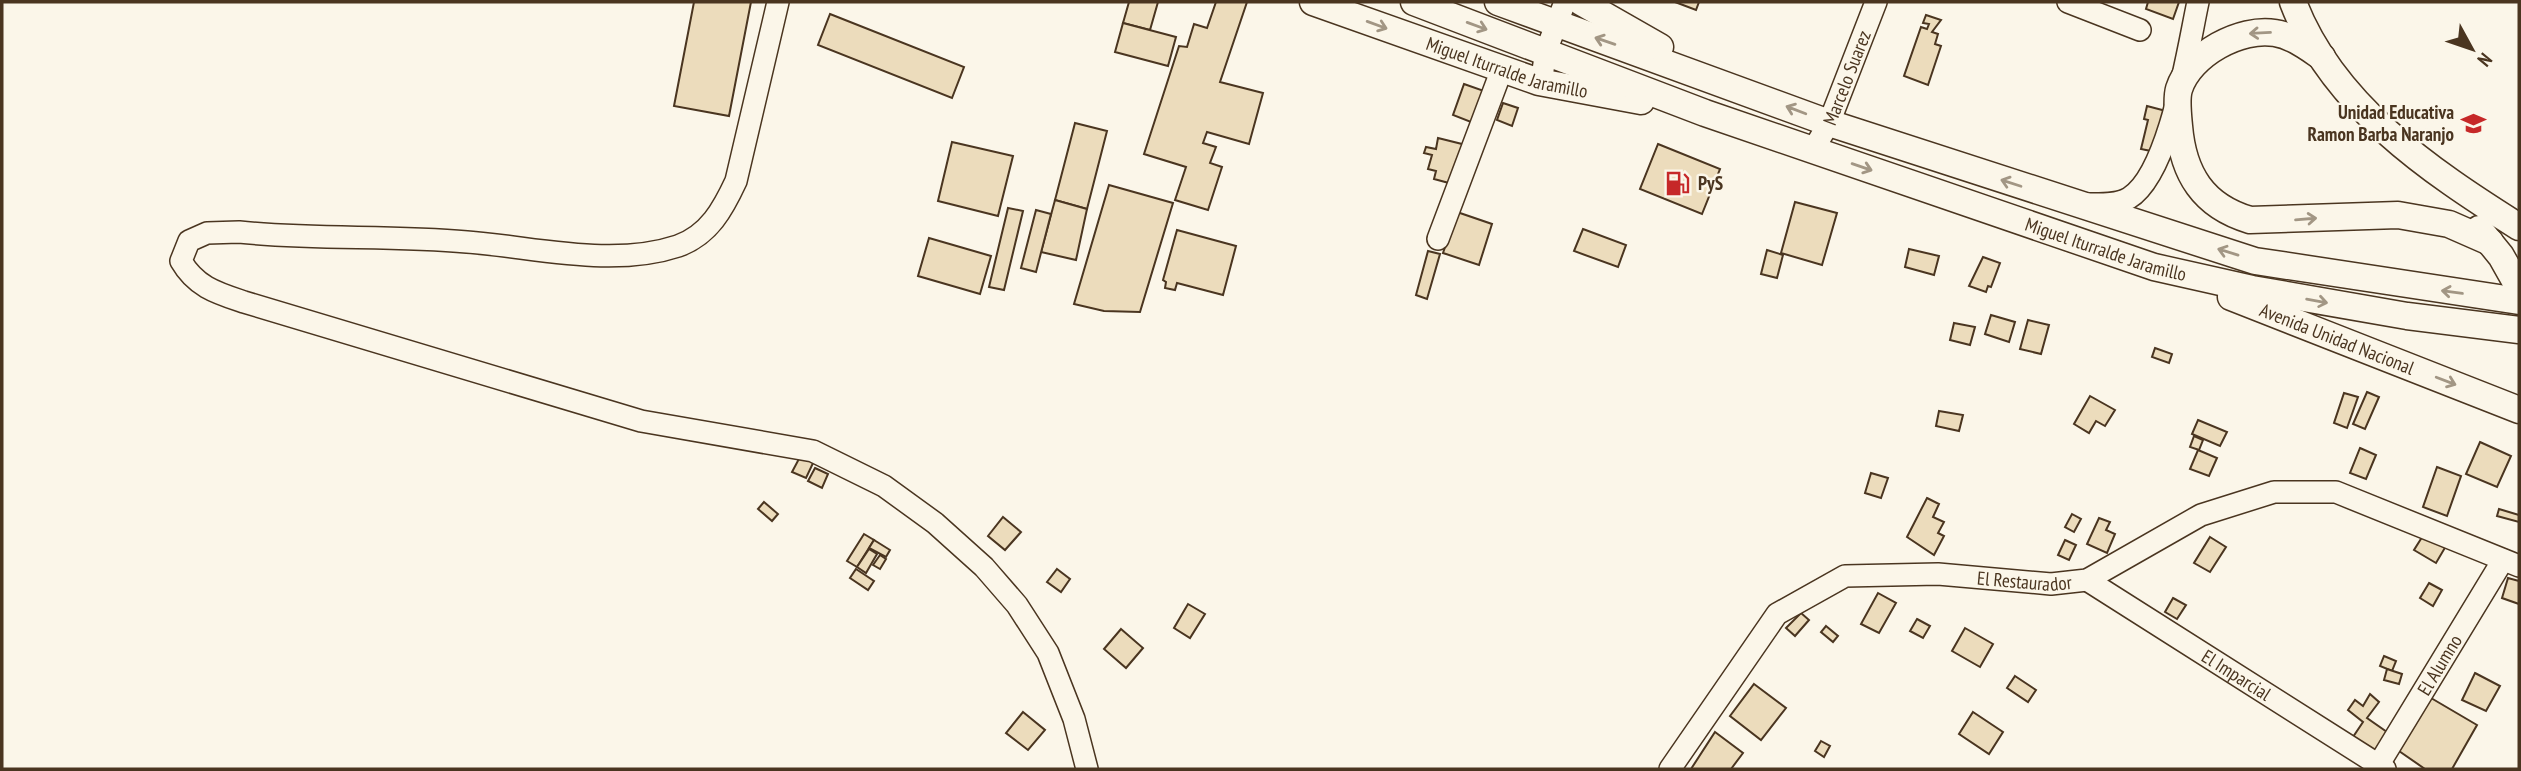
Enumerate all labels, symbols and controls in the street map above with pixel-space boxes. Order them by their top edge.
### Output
north arrow [2437,14,2507,84]
one-way arrow [1366,19,1388,32]
one-way arrow [1466,20,1488,33]
street label: Marcelo Suarez [1817,27,1876,128]
one-way arrow [2249,27,2272,40]
street label: Miguel Iturralde Jaramillo [1423,31,1590,103]
one-way arrow [1595,34,1617,46]
text: N [2473,48,2498,72]
place label: Unidad Educativa Ramon Barba Naranjo [2307,100,2454,146]
one-way arrow [1785,102,1807,115]
school or university icon: Unidad Educativa Ramon Barba Naranjo [2460,109,2488,137]
one-way arrow [1851,162,1873,174]
fuel station icon: PyS [1664,169,1692,197]
place label: PyS [1698,171,1723,195]
one-way arrow [2000,176,2022,189]
street label: Miguel Iturralde Jaramillo [2022,212,2189,286]
one-way arrow [2294,212,2317,225]
one-way arrow [2217,245,2239,258]
one-way arrow [2441,285,2463,298]
one-way arrow [2305,295,2328,308]
street label: Avenida Unidad Nacional [2256,298,2418,380]
one-way arrow [2435,376,2456,388]
street label: El Restaurador [1976,566,2074,596]
street label: El Alumno [2412,630,2467,699]
street label: El Imparcial [2197,644,2276,706]

